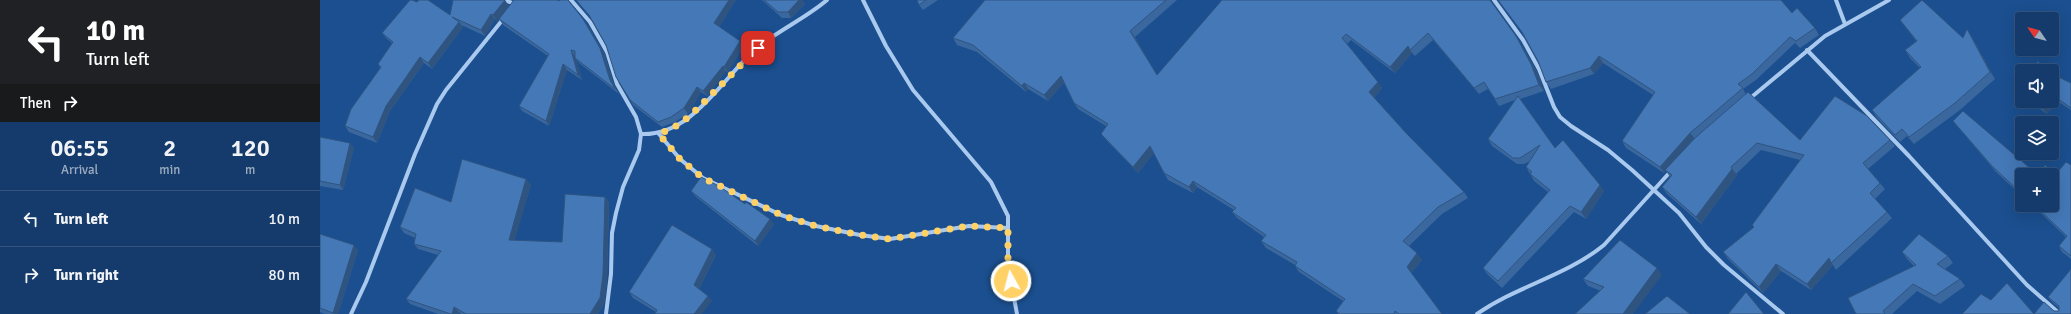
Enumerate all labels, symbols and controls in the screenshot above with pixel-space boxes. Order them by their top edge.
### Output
north arrow [2015,12,2059,56]
map controls [2015,12,2059,212]
text: 10 m [86,14,145,48]
icon: left [20,16,72,68]
pin [741,31,775,65]
icon: arrive [747,37,769,59]
text: Turn left [86,48,149,70]
button: sound [2015,64,2059,108]
icon: right [59,92,81,114]
text: Then [20,94,51,112]
button: layers [2015,116,2059,160]
text: 06:55 [50,133,109,163]
text: 2 [163,133,176,163]
text: 120 [231,133,270,163]
text: Arrival [61,162,98,178]
text: min [159,162,180,178]
text: m [245,162,255,178]
button: + [2015,168,2059,212]
icon: left [20,208,42,230]
text: Turn left [54,210,108,228]
text: 10 m [269,210,300,228]
position arrow [990,260,1032,302]
icon: right [20,264,42,286]
text: Turn right [54,266,119,284]
text: 80 m [269,266,300,284]

